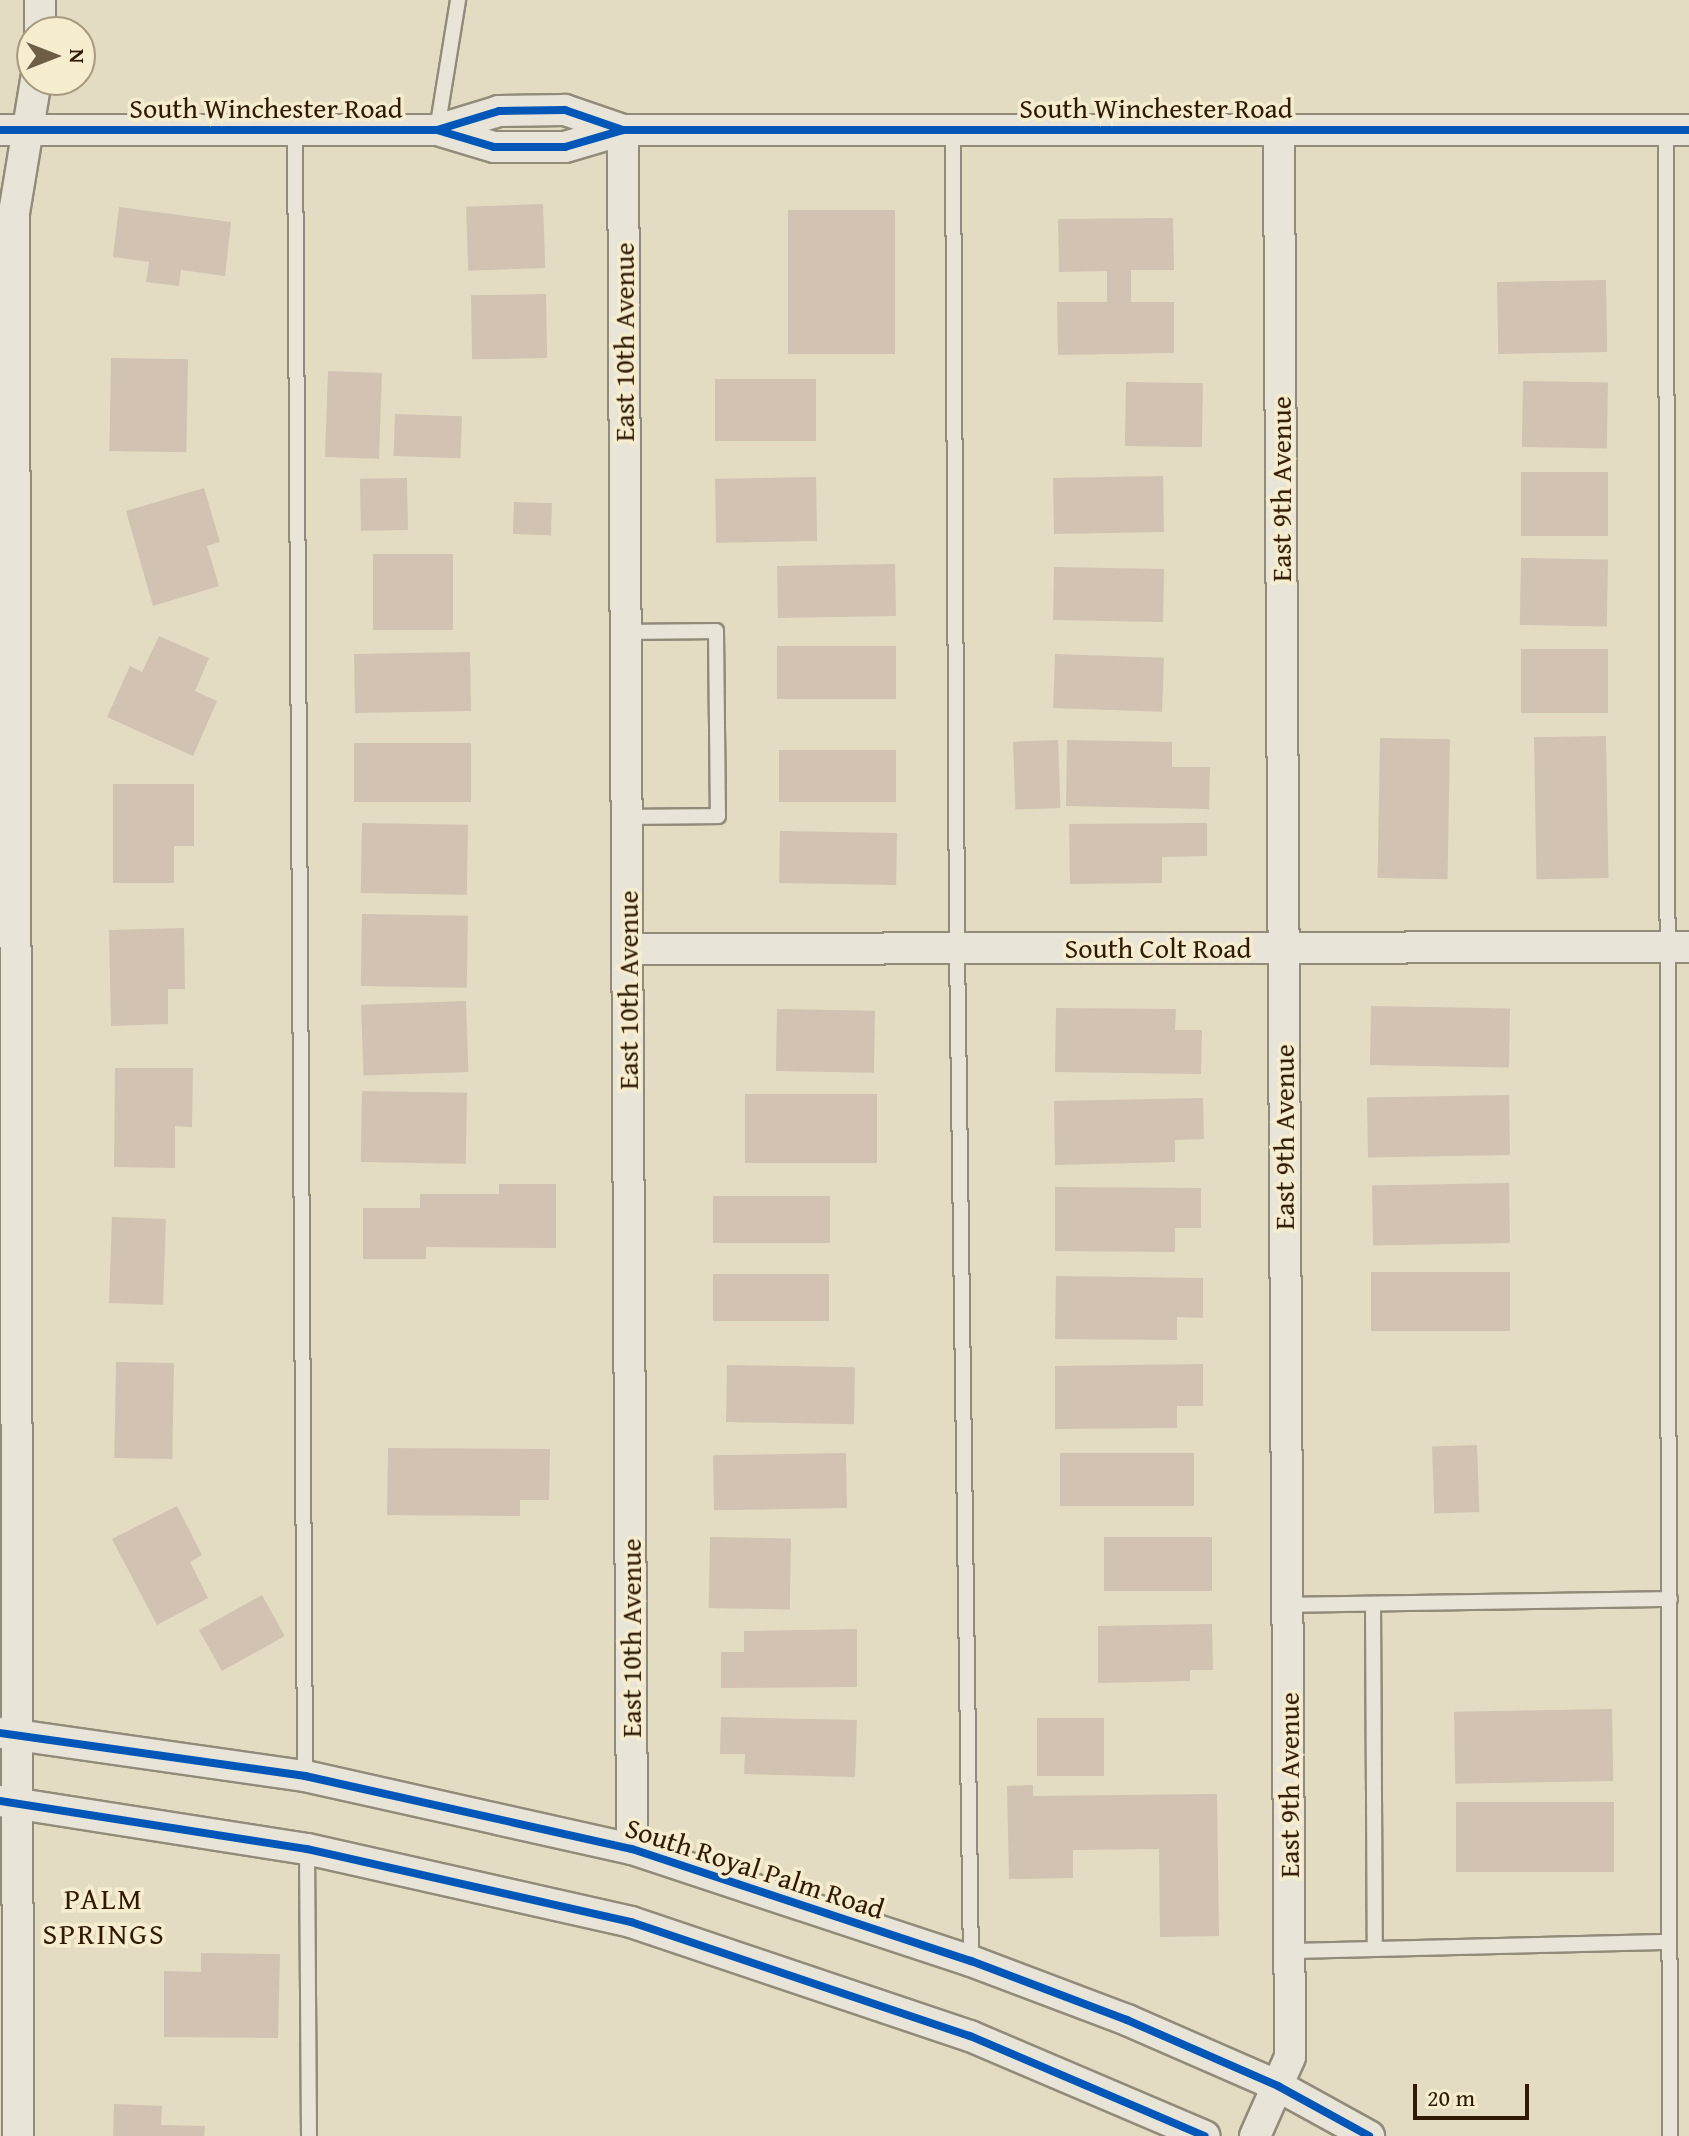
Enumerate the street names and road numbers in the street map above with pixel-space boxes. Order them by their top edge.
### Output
street label: South Winchester Road [129,91,403,125]
street label: South Winchester Road [1019,91,1293,125]
street label: East 10th Avenue [607,242,641,442]
street label: East 9th Avenue [1264,396,1298,582]
street label: East 10th Avenue [611,890,645,1090]
street label: South Colt Road [1065,931,1251,965]
street label: East 9th Avenue [1267,1044,1301,1230]
street label: East 10th Avenue [614,1538,648,1738]
street label: East 9th Avenue [1272,1692,1306,1878]
street label: South Royal Palm Road [621,1810,889,1926]

